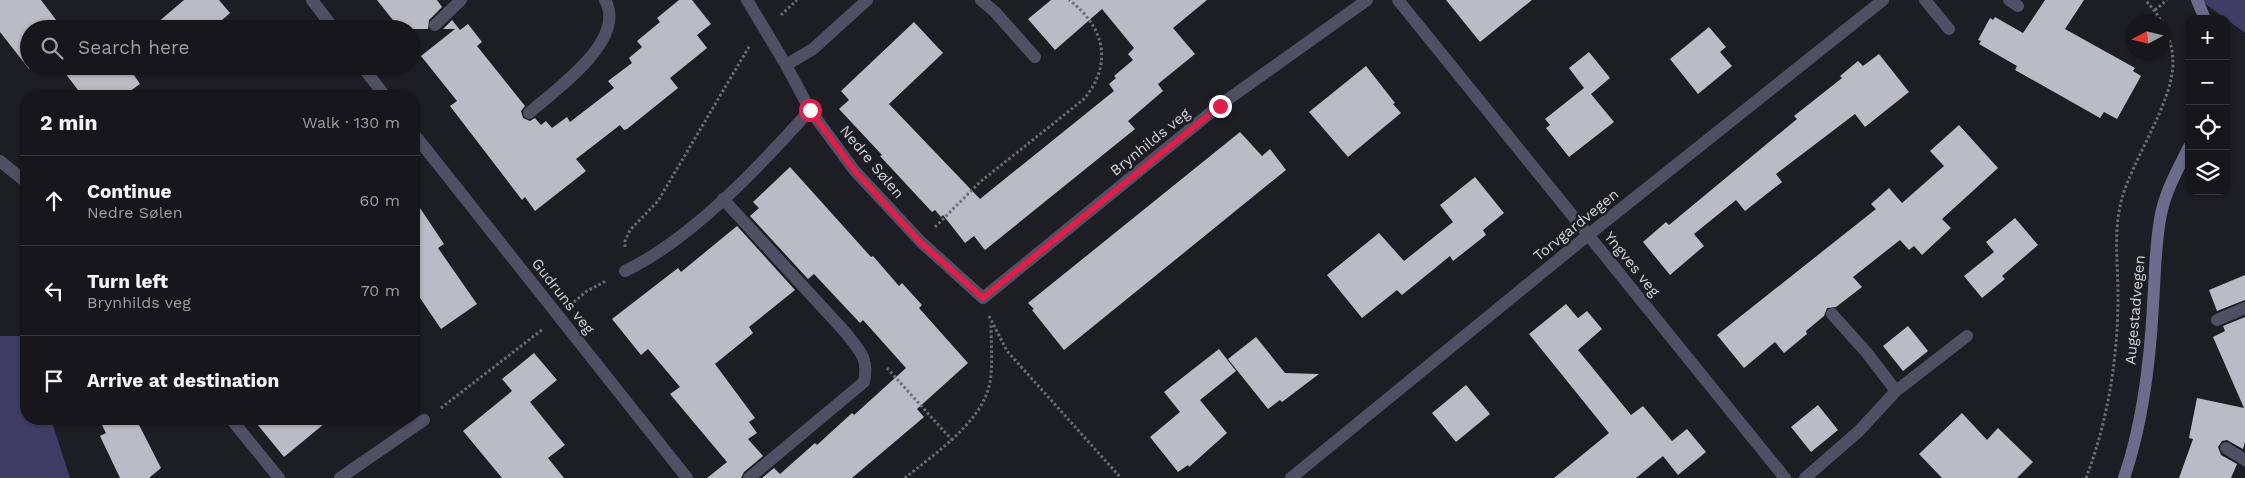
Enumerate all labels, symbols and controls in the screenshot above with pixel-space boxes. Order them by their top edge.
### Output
north arrow [2125,15,2170,60]
map controls [2185,15,2230,195]
button: + [2185,15,2230,60]
search box [20,20,420,75]
icon: search [38,34,66,62]
text: Search here [78,36,189,59]
button: − [2185,60,2230,105]
route end [1209,95,1232,118]
route start [799,99,822,122]
street label: Brynhilds veg [1107,104,1193,180]
button: locate [2185,105,2230,150]
text: 2 min [40,110,97,135]
text: Walk · 130 m [302,113,400,132]
street label: Nedre Sølen [836,122,908,202]
button: layers [2185,150,2230,195]
text: Continue [87,180,171,203]
street label: Torvgardvegen [1530,185,1622,265]
icon: ahead [40,187,68,215]
text: 60 m [360,191,400,210]
text: Nedre Sølen [87,203,183,222]
street label: Yngves veg [1600,228,1664,300]
street label: Gudruns veg [528,254,598,338]
street label: Augestadvegen [2121,254,2149,366]
text: Turn left [87,270,168,293]
icon: left [40,277,68,305]
text: 70 m [361,281,400,300]
text: Brynhilds veg [87,293,191,312]
icon: arrive [40,367,68,395]
text: Arrive at destination [87,369,279,392]

